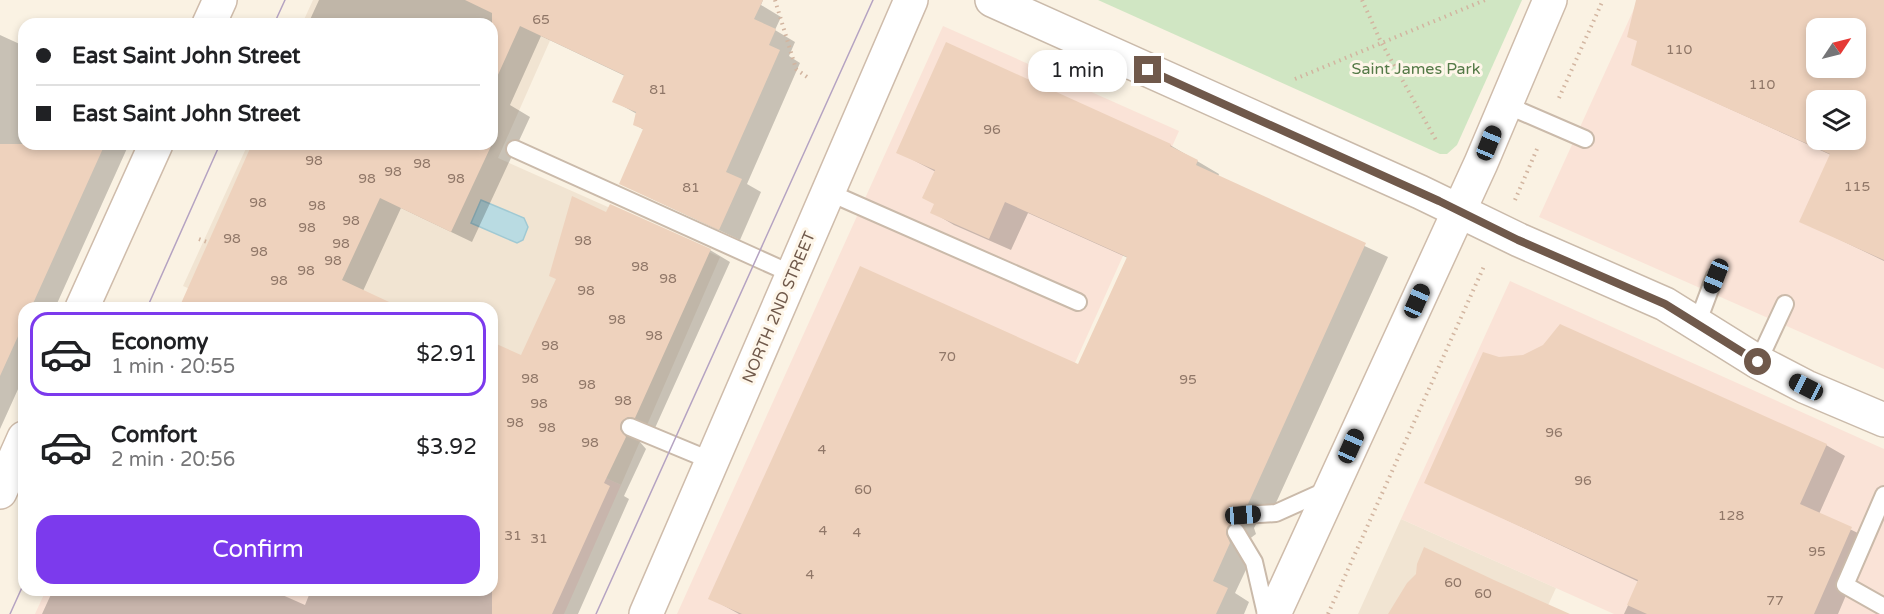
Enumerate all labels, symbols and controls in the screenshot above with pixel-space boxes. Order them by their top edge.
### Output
house number: 65 [532,11,550,28]
north arrow [1806,18,1866,78]
map controls [1806,18,1866,150]
house number: 110 [1666,41,1692,58]
text: East Saint John Street [72,43,301,69]
callout: 1 min [1028,49,1127,91]
route end [1134,56,1161,83]
text: 1 min [1051,59,1104,83]
park label: Saint James Park [1352,59,1481,79]
house number: 110 [1749,76,1775,93]
house number: 81 [649,81,667,98]
button: layers [1806,90,1866,150]
text: East Saint John Street [72,101,301,127]
house number: 96 [983,121,1001,138]
car [1474,123,1504,163]
house number: 98 [305,152,323,169]
house number: 98 [413,155,431,172]
house number: 98 [384,163,402,180]
house number: 98 [358,170,376,187]
house number: 98 [447,170,465,187]
house number: 115 [1844,178,1870,195]
house number: 81 [682,179,700,196]
house number: 98 [249,194,267,211]
house number: 98 [308,197,326,214]
house number: 98 [342,212,360,229]
house number: 98 [298,219,316,236]
street label: NORTH 2ND STREET [738,228,820,386]
house number: 98 [223,230,241,247]
house number: 98 [574,232,592,249]
house number: 98 [332,235,350,252]
house number: 98 [250,243,268,260]
house number: 98 [324,252,342,269]
car [1701,256,1731,296]
house number: 98 [631,258,649,275]
house number: 98 [297,262,315,279]
house number: 98 [659,270,677,287]
house number: 98 [270,272,288,289]
car [1401,281,1433,321]
house number: 98 [577,282,595,299]
house number: 98 [608,311,626,328]
icon: car [39,327,93,381]
house number: 98 [645,327,663,344]
text: Economy [111,329,208,355]
house number: 98 [541,337,559,354]
text: $2.91 [416,341,477,367]
house number: 70 [938,348,956,365]
route start [1744,348,1771,375]
text: 1 min · 20:55 [111,355,235,379]
house number: 98 [521,370,539,387]
house number: 95 [1179,371,1197,388]
car [1786,371,1826,403]
house number: 98 [578,376,596,393]
house number: 98 [614,392,632,409]
house number: 98 [530,395,548,412]
house number: 98 [506,414,524,431]
house number: 98 [538,419,556,436]
icon: car [39,420,93,474]
text: Comfort [111,422,197,448]
house number: 96 [1545,424,1563,441]
car [1335,426,1367,466]
text: $3.92 [416,434,477,460]
house number: 98 [581,434,599,451]
house number: 4 [818,441,827,458]
text: 2 min · 20:56 [111,448,235,472]
house number: 96 [1574,472,1592,489]
house number: 60 [854,481,872,498]
car [1224,505,1262,525]
house number: 128 [1718,507,1744,524]
button: Confirm [36,515,480,584]
house number: 4 [819,522,828,539]
house number: 4 [853,524,862,541]
house number: 31 [504,527,522,544]
house number: 31 [530,530,548,547]
house number: 95 [1808,543,1826,560]
house number: 4 [806,566,815,583]
house number: 60 [1444,574,1462,591]
house number: 60 [1474,585,1492,602]
house number: 77 [1766,592,1784,609]

